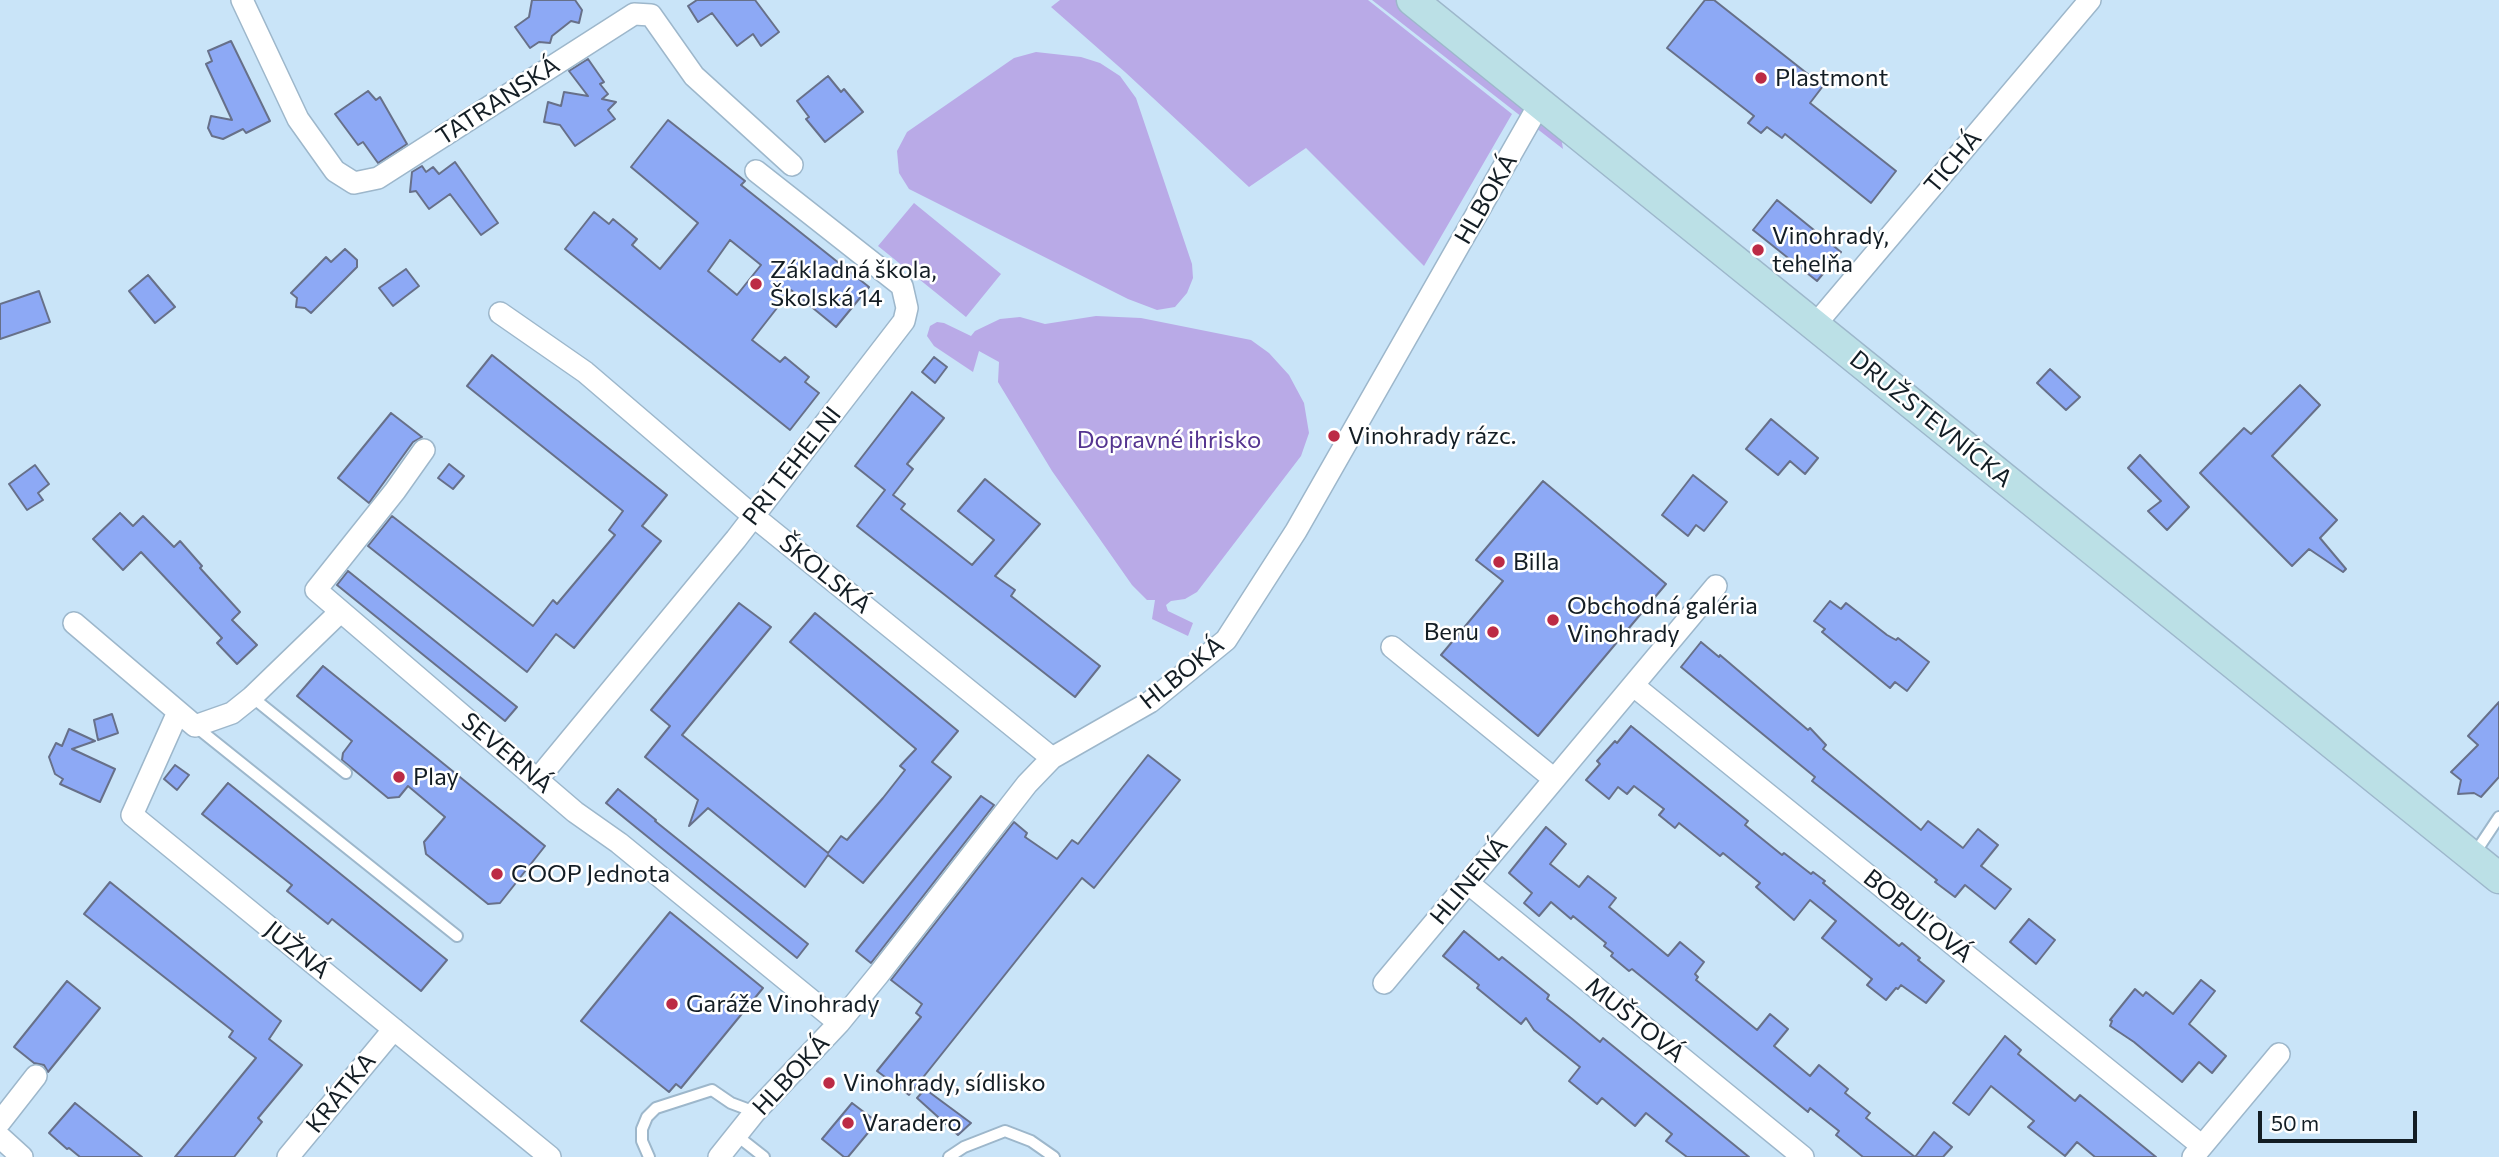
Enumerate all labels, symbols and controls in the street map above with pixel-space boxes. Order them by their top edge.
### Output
street label: TATRANSKÁ [431,51,565,151]
place label: Plastmont [1775,64,1888,92]
marker: Plastmont [1753,70,1769,86]
street label: TICHÁ [1918,125,1988,199]
street label: HLBOKÁ [1449,149,1523,249]
place label: Vinohrady, tehelňa [1772,222,1889,278]
marker: Vinohrady, tehelňa [1750,242,1766,258]
place label: Základná škola, Školská 14 [770,256,937,312]
marker: Základná škola, Školská 14 [748,276,764,292]
street label: DRUŽSTEVNÍCKA [1844,345,2018,493]
street label: PRI TEHELNI [737,401,847,531]
place label: Vinohrady rázc. [1348,422,1516,450]
park label: Dopravné ihrisko [1077,426,1261,454]
marker: Vinohrady rázc. [1326,428,1342,444]
street label: ŠKOLSKÁ [773,528,877,620]
place label: Billa [1513,548,1559,576]
marker: Billa [1491,554,1507,570]
place label: Obchodná galéria Vinohrady [1567,592,1758,648]
marker: Obchodná galéria Vinohrady [1545,612,1561,628]
place label: Benu [1424,618,1479,646]
marker: Benu [1485,624,1501,640]
street label: HLBOKÁ [1134,631,1230,715]
street label: SEVERNÁ [456,707,558,799]
place label: Play [413,763,459,791]
marker: Play [391,769,407,785]
street label: HLINENÁ [1424,831,1514,931]
place label: COOP Jednota [511,860,670,888]
street label: BOBUĽOVÁ [1858,863,1978,969]
marker: COOP Jednota [489,866,505,882]
street label: JUŽNÁ [259,915,335,985]
street label: MUŠTOVÁ [1580,971,1690,1069]
place label: Garáže Vinohrady [686,990,880,1018]
marker: Garáže Vinohrady [664,996,680,1012]
street label: HLBOKÁ [747,1029,835,1121]
street label: KRÁTKA [300,1047,382,1139]
place label: Vinohrady, sídlisko [843,1069,1046,1097]
marker: Vinohrady, sídlisko [821,1075,837,1091]
scale bar [2261,1098,2420,1142]
place label: Varadero [862,1109,962,1137]
text: 50 m [2271,1110,2319,1135]
marker: Varadero [840,1115,856,1131]

